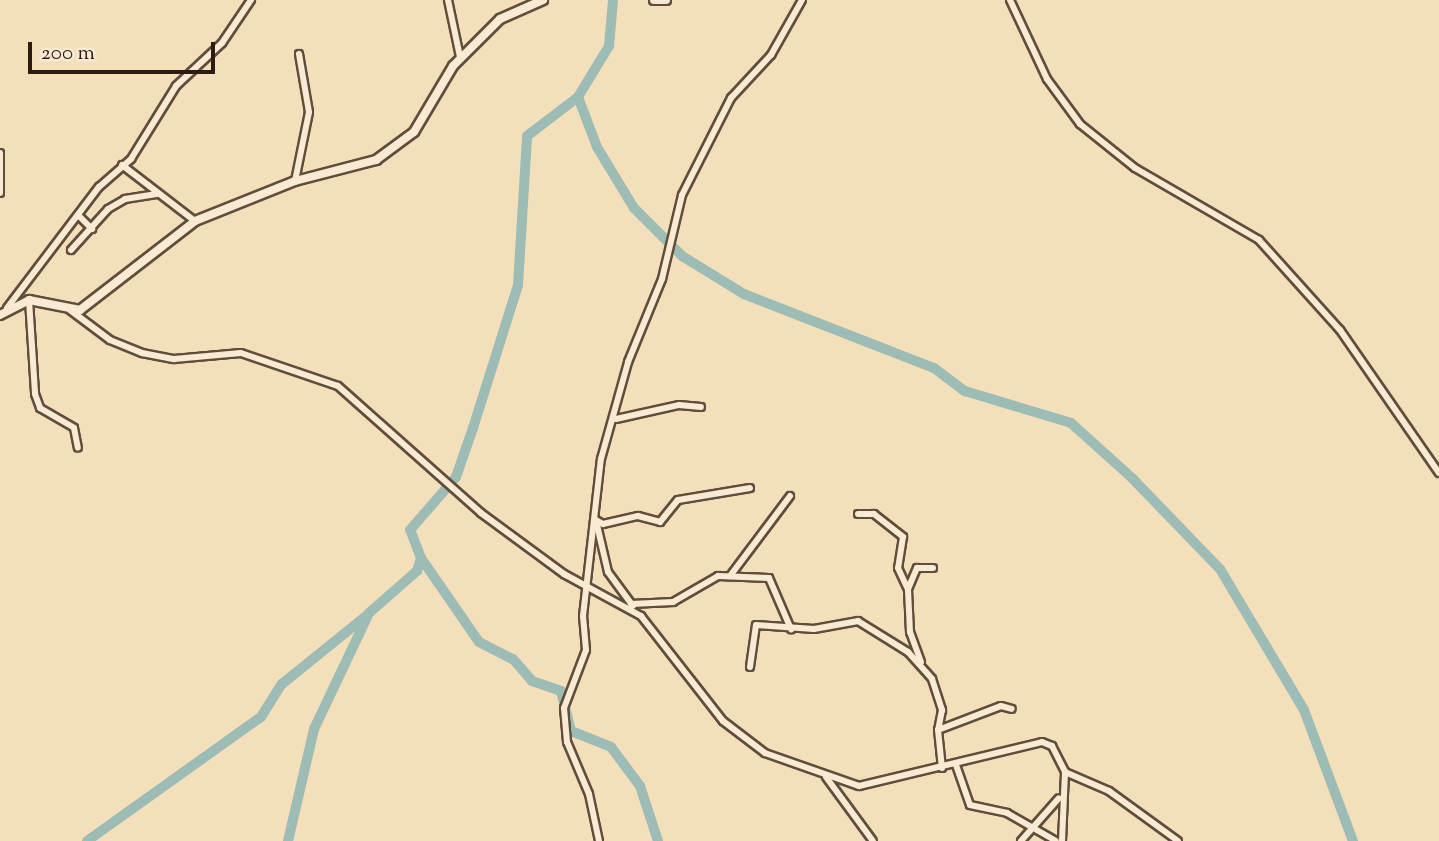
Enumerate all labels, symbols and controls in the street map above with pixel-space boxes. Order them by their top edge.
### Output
scale bar [32,28,219,72]
text: 200 m [41,39,95,69]

